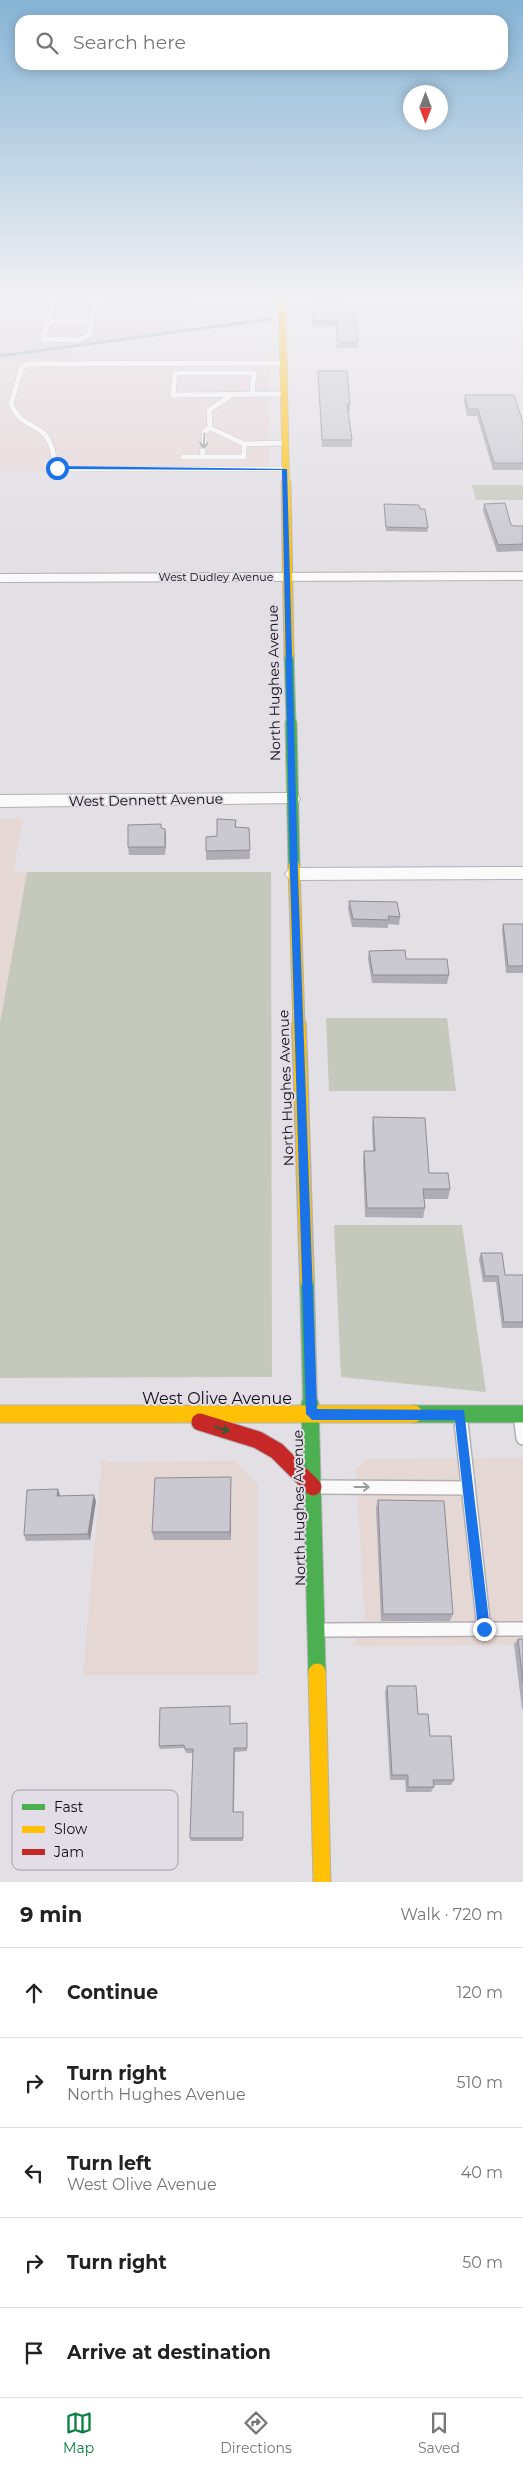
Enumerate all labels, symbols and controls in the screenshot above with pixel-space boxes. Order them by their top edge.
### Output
search box [15,15,508,70]
icon: search [33,29,61,57]
text: Search here [73,31,186,54]
north arrow [403,85,448,130]
one-way arrow [199,433,208,449]
route start [46,457,69,480]
street label: West Dudley Avenue [159,570,274,584]
street label: North Hughes Avenue [264,605,284,761]
street label: West Dennett Avenue [69,790,223,810]
street label: North Hughes Avenue [274,1010,298,1166]
street label: West Olive Avenue [142,1389,292,1408]
one-way arrow [214,1424,230,1434]
street label: North Hughes Avenue [289,1430,309,1586]
one-way arrow [354,1482,370,1492]
route end [473,1618,496,1641]
legend [12,1790,178,1870]
text: Fast [54,1798,84,1816]
text: Slow [54,1820,88,1838]
text: Jam [53,1843,84,1861]
text: 9 min [20,1902,82,1927]
text: Walk · 720 m [400,1905,503,1924]
icon: ahead [20,1979,48,2007]
text: Continue [67,1981,158,2004]
text: 120 m [456,1983,503,2002]
text: Turn right [67,2062,167,2085]
icon: right [20,2069,48,2097]
text: 510 m [456,2073,503,2092]
text: North Hughes Avenue [67,2085,246,2104]
text: Turn left [67,2152,152,2175]
icon: left [20,2159,48,2187]
text: 40 m [461,2163,503,2182]
text: West Olive Avenue [67,2175,217,2194]
icon: right [20,2249,48,2277]
text: Turn right [67,2251,167,2274]
text: 50 m [462,2253,503,2272]
icon: arrive [20,2339,48,2367]
text: Arrive at destination [67,2341,271,2364]
tab: Map [63,2409,94,2457]
tab: Directions [220,2409,292,2457]
tab: Saved [418,2409,460,2457]

